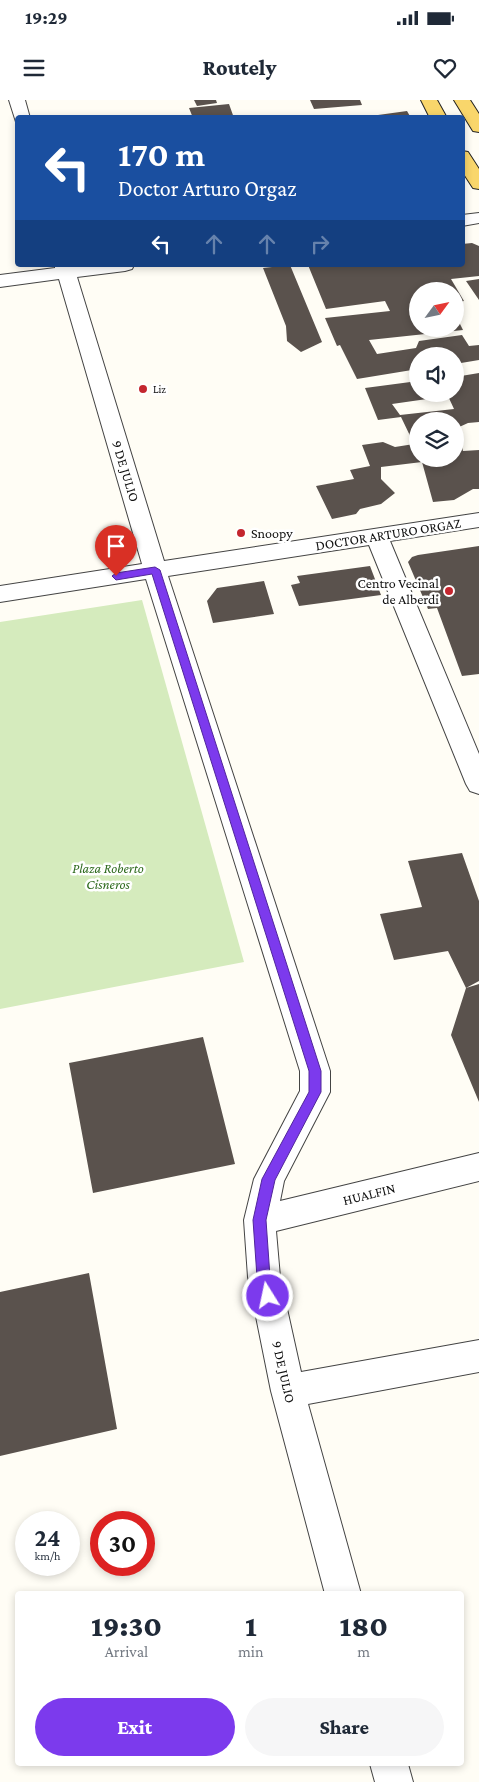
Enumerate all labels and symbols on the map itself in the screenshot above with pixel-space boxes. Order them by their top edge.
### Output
north arrow [409,282,464,338]
marker: Liz [137,383,149,395]
place label: Liz [153,383,166,395]
street label: 9 DE JULIO [109,438,143,504]
street label: DOCTOR ARTURO ORGAZ [314,515,462,553]
pin [95,525,137,576]
place label: Snoopy [251,525,293,541]
marker: Snoopy [235,527,247,539]
place label: Centro Vecinal de Alberdi [358,575,439,607]
marker: Centro Vecinal de Alberdi [443,585,455,597]
park label: Plaza Roberto Cisneros [72,860,144,892]
street label: HUALFIN [341,1180,397,1208]
position arrow [241,1269,293,1321]
street label: 9 DE JULIO [269,1339,299,1405]
speed limit sign: 30 [90,1511,155,1576]

